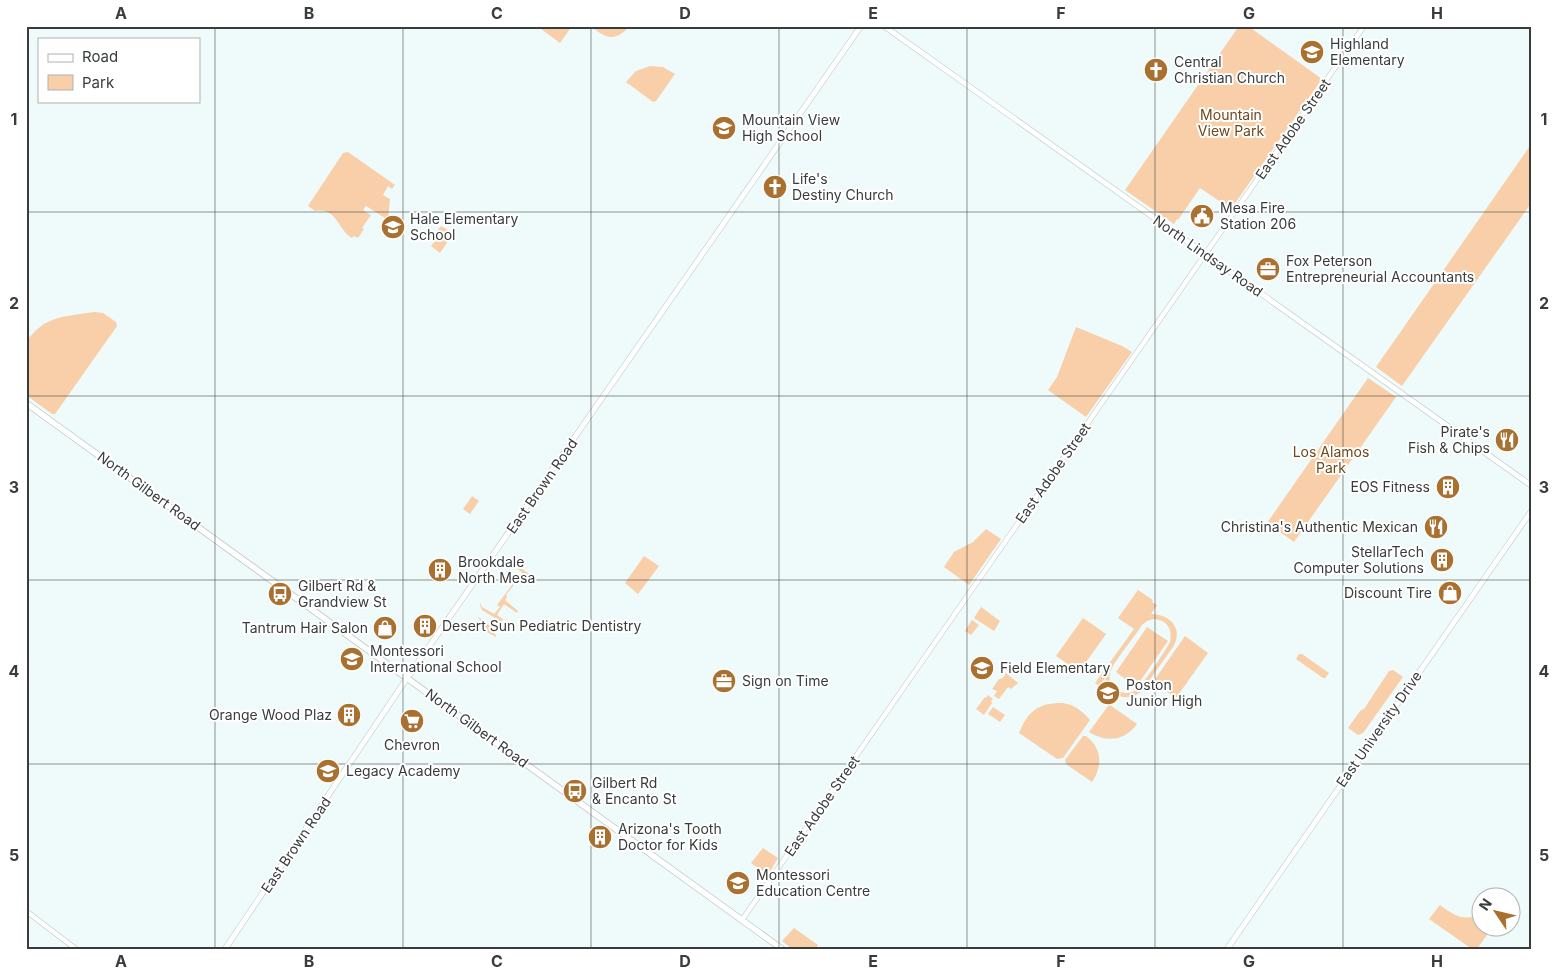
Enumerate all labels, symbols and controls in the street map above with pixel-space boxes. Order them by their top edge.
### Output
text: A [115,3,127,23]
text: B [304,3,314,23]
text: C [491,3,503,23]
text: D [679,3,691,23]
text: E [868,3,878,23]
text: F [1056,3,1066,23]
text: G [1243,3,1255,23]
text: H [1431,3,1443,23]
place label: Highland Elementary [1330,35,1405,68]
legend [38,38,200,102]
school or university icon: Highland Elementary [1299,39,1325,65]
text: Road [82,47,118,66]
place label: Central Christian Church [1174,53,1285,86]
church icon: Central Christian Church [1143,57,1169,83]
text: Park [82,73,115,92]
street label: East Adobe Street [1251,75,1334,182]
park label: Mountain View Park [1198,106,1264,139]
text: 1 [11,109,17,129]
text: 1 [1541,109,1547,129]
place label: Mountain View High School [742,111,840,144]
school or university icon: Mountain View High School [711,115,737,141]
place label: Life's Destiny Church [792,170,894,203]
church icon: Life's Destiny Church [762,174,788,200]
place label: Mesa Fire Station 206 [1220,199,1296,232]
public building icon: Mesa Fire Station 206 [1189,203,1215,229]
place label: Hale Elementary School [410,210,518,243]
street label: North Lindsay Road [1150,211,1266,300]
school or university icon: Hale Elementary School [380,214,406,240]
place label: Fox Peterson Entrepreneurial Accountants [1286,252,1474,285]
office icon: Fox Peterson Entrepreneurial Accountants [1255,256,1281,282]
text: 2 [9,293,19,313]
text: 2 [1539,293,1549,313]
street label: East Adobe Street [1011,419,1094,526]
place label: Pirate's Fish & Chips [1408,423,1490,456]
restaurant icon: Pirate's Fish & Chips [1494,427,1520,453]
street label: East Brown Road [503,435,581,536]
park label: Los Alamos Park [1293,443,1369,476]
street label: North Gilbert Road [95,448,204,534]
building icon: EOS Fitness [1435,474,1461,500]
text: 3 [9,477,19,497]
text: 3 [1539,477,1549,497]
place label: EOS Fitness [1351,478,1430,495]
restaurant icon: Christina's Authentic Mexican [1423,514,1449,540]
place label: Christina's Authentic Mexican [1221,518,1418,535]
place label: StellarTech Computer Solutions [1293,543,1424,576]
building icon: StellarTech Computer Solutions [1429,547,1455,573]
place label: Brookdale North Mesa [458,553,535,586]
building icon: Brookdale North Mesa [427,557,453,583]
place label: Gilbert Rd & Grandview St [298,577,387,610]
shop icon: Discount Tire [1437,580,1463,606]
bus stop icon: Gilbert Rd & Grandview St [267,581,293,607]
place label: Discount Tire [1344,584,1432,601]
building icon: Desert Sun Pediatric Dentistry [412,613,438,639]
shop icon: Tantrum Hair Salon [372,615,398,641]
place label: Desert Sun Pediatric Dentistry [442,617,642,634]
place label: Tantrum Hair Salon [242,619,368,636]
place label: Montessori International School [370,642,502,675]
school or university icon: Montessori International School [339,646,365,672]
school or university icon: Field Elementary [969,655,995,681]
place label: Field Elementary [1000,659,1110,676]
text: 4 [9,661,20,681]
text: 4 [1539,661,1550,681]
office icon: Sign on Time [711,668,737,694]
street label: East University Drive [1332,668,1425,790]
place label: Sign on Time [742,672,829,689]
place label: Poston Junior High [1126,676,1202,709]
school or university icon: Poston Junior High [1095,680,1121,706]
street label: North Gilbert Road [423,685,532,771]
building icon: Orange Wood Plaz [336,702,362,728]
place label: Orange Wood Plaz [209,706,332,723]
supermarket icon: Chevron [399,708,425,734]
place label: Chevron [384,736,440,753]
street label: East Adobe Street [780,752,863,859]
school or university icon: Legacy Academy [315,758,341,784]
place label: Legacy Academy [346,762,461,779]
place label: Gilbert Rd & Encanto St [592,774,677,807]
bus stop icon: Gilbert Rd & Encanto St [562,778,588,804]
street label: East Brown Road [257,794,334,896]
place label: Arizona's Tooth Doctor for Kids [618,820,722,853]
building icon: Arizona's Tooth Doctor for Kids [587,824,613,850]
text: 5 [9,845,19,865]
text: 5 [1539,845,1549,865]
place label: Montessori Education Centre [756,866,870,899]
school or university icon: Montessori Education Centre [725,870,751,896]
north arrow [1470,888,1520,938]
text: N [1475,895,1495,914]
text: A [115,951,127,971]
text: B [304,951,314,971]
text: C [491,951,503,971]
text: D [679,951,691,971]
text: E [868,951,878,971]
text: F [1056,951,1066,971]
text: G [1243,951,1255,971]
text: H [1431,951,1443,971]

